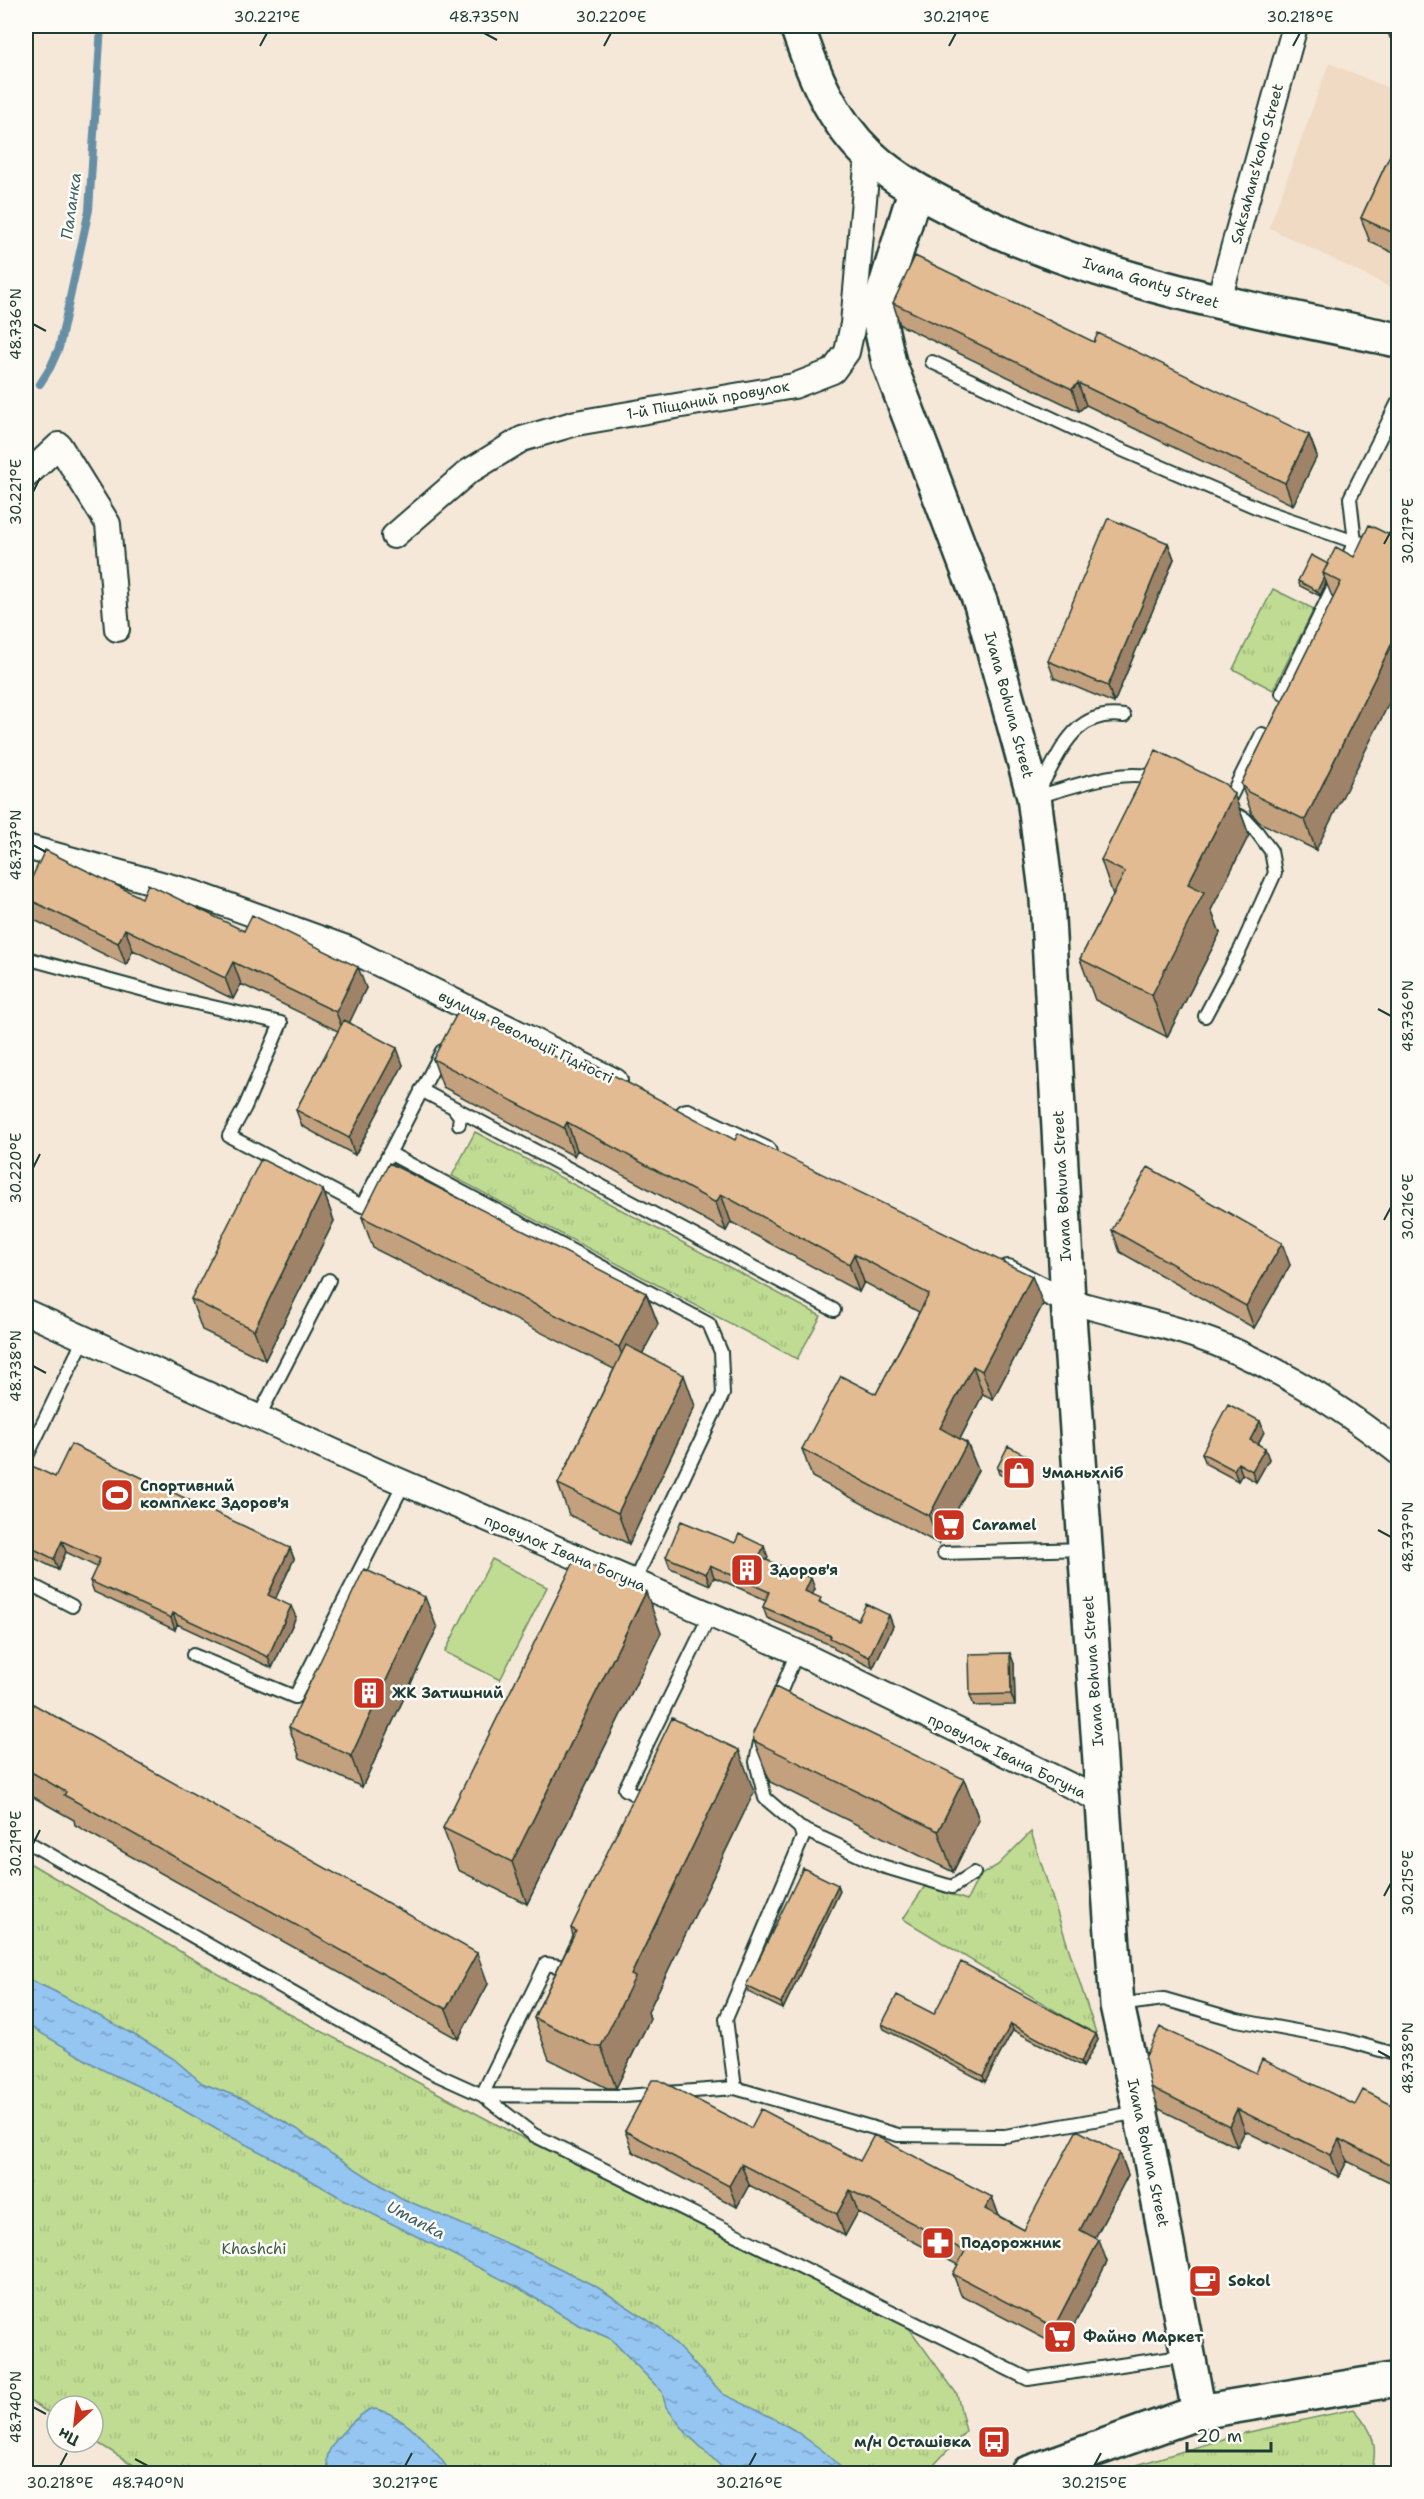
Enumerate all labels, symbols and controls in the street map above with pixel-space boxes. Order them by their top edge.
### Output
text: 30.221°E [234,7,300,27]
text: 48.735°N [449,7,519,27]
text: 30.220°E [576,7,646,27]
text: 30.219°E [923,7,989,27]
text: 30.218°E [1267,7,1333,27]
street label: Saksahansʹkoho Street [1226,82,1288,246]
water label: Паланка [56,171,86,241]
street label: Ivana Gonty Street [1080,253,1222,313]
text: 48.736°N [6,288,26,360]
street label: 1-й Піщаний провулок [625,376,791,424]
text: 30.221°E [6,459,26,525]
text: 30.217°E [1398,498,1418,564]
street label: Ivana Bohuna Street [980,629,1038,781]
text: 48.737°N [6,810,26,880]
text: 48.736°N [1398,980,1418,1052]
street label: вулиця Революції Гідності [435,986,617,1088]
street label: Ivana Bohuna Street [1048,1110,1076,1262]
text: 30.220°E [6,1133,26,1203]
text: 30.216°E [1398,1174,1418,1240]
text: 48.738°N [6,1330,26,1402]
shop icon: Уманьхліб [1001,1455,1037,1491]
place label: Уманьхліб [1042,1463,1124,1483]
place label: Спортивний комплекс Здоров'я [140,1476,289,1513]
sports icon: Спортивний комплекс Здоров'я [99,1477,135,1513]
text: 48.737°N [1398,1502,1418,1572]
supermarket icon: Caramel [931,1507,967,1543]
street label: провулок Івана Богуна [481,1510,649,1596]
place label: Caramel [972,1515,1037,1535]
building icon: Здоров'я [729,1552,765,1588]
place label: Здоров'я [770,1560,838,1580]
street label: Ivana Bohuna Street [1078,1595,1108,1747]
building icon: ЖК Затишний [351,1675,387,1711]
place label: ЖК Затишний [392,1683,504,1703]
street label: провулок Івана Богуна [925,1709,1090,1803]
text: 30.219°E [6,1811,26,1877]
text: 30.215°E [1398,1850,1418,1916]
text: 48.738°N [1398,2022,1418,2094]
street label: Ivana Bohuna Street [1123,2077,1173,2229]
water label: Umanka [383,2196,449,2244]
pharmacy icon: Подорожник [920,2225,956,2261]
place label: Подорожник [961,2233,1062,2253]
park label: Khashchi [221,2239,287,2259]
cafe icon: Sokol [1187,2263,1223,2299]
place label: Sokol [1228,2271,1270,2291]
supermarket icon: Файно Маркет [1042,2319,1078,2355]
place label: Файно Маркет [1083,2327,1203,2347]
text: 48.740°N [6,2371,26,2443]
north arrow [45,2394,105,2454]
scale bar [1187,2415,1271,2453]
text: Пн [54,2423,83,2451]
bus stop icon: м/н Осташівка [976,2424,1012,2460]
text: 20 m [1196,2424,1242,2448]
place label: м/н Осташівка [854,2432,972,2452]
text: 30.218°E [27,2473,93,2493]
text: 48.740°N [112,2473,184,2493]
text: 30.217°E [372,2473,438,2493]
text: 30.216°E [716,2473,782,2493]
text: 30.215°E [1061,2473,1127,2493]

